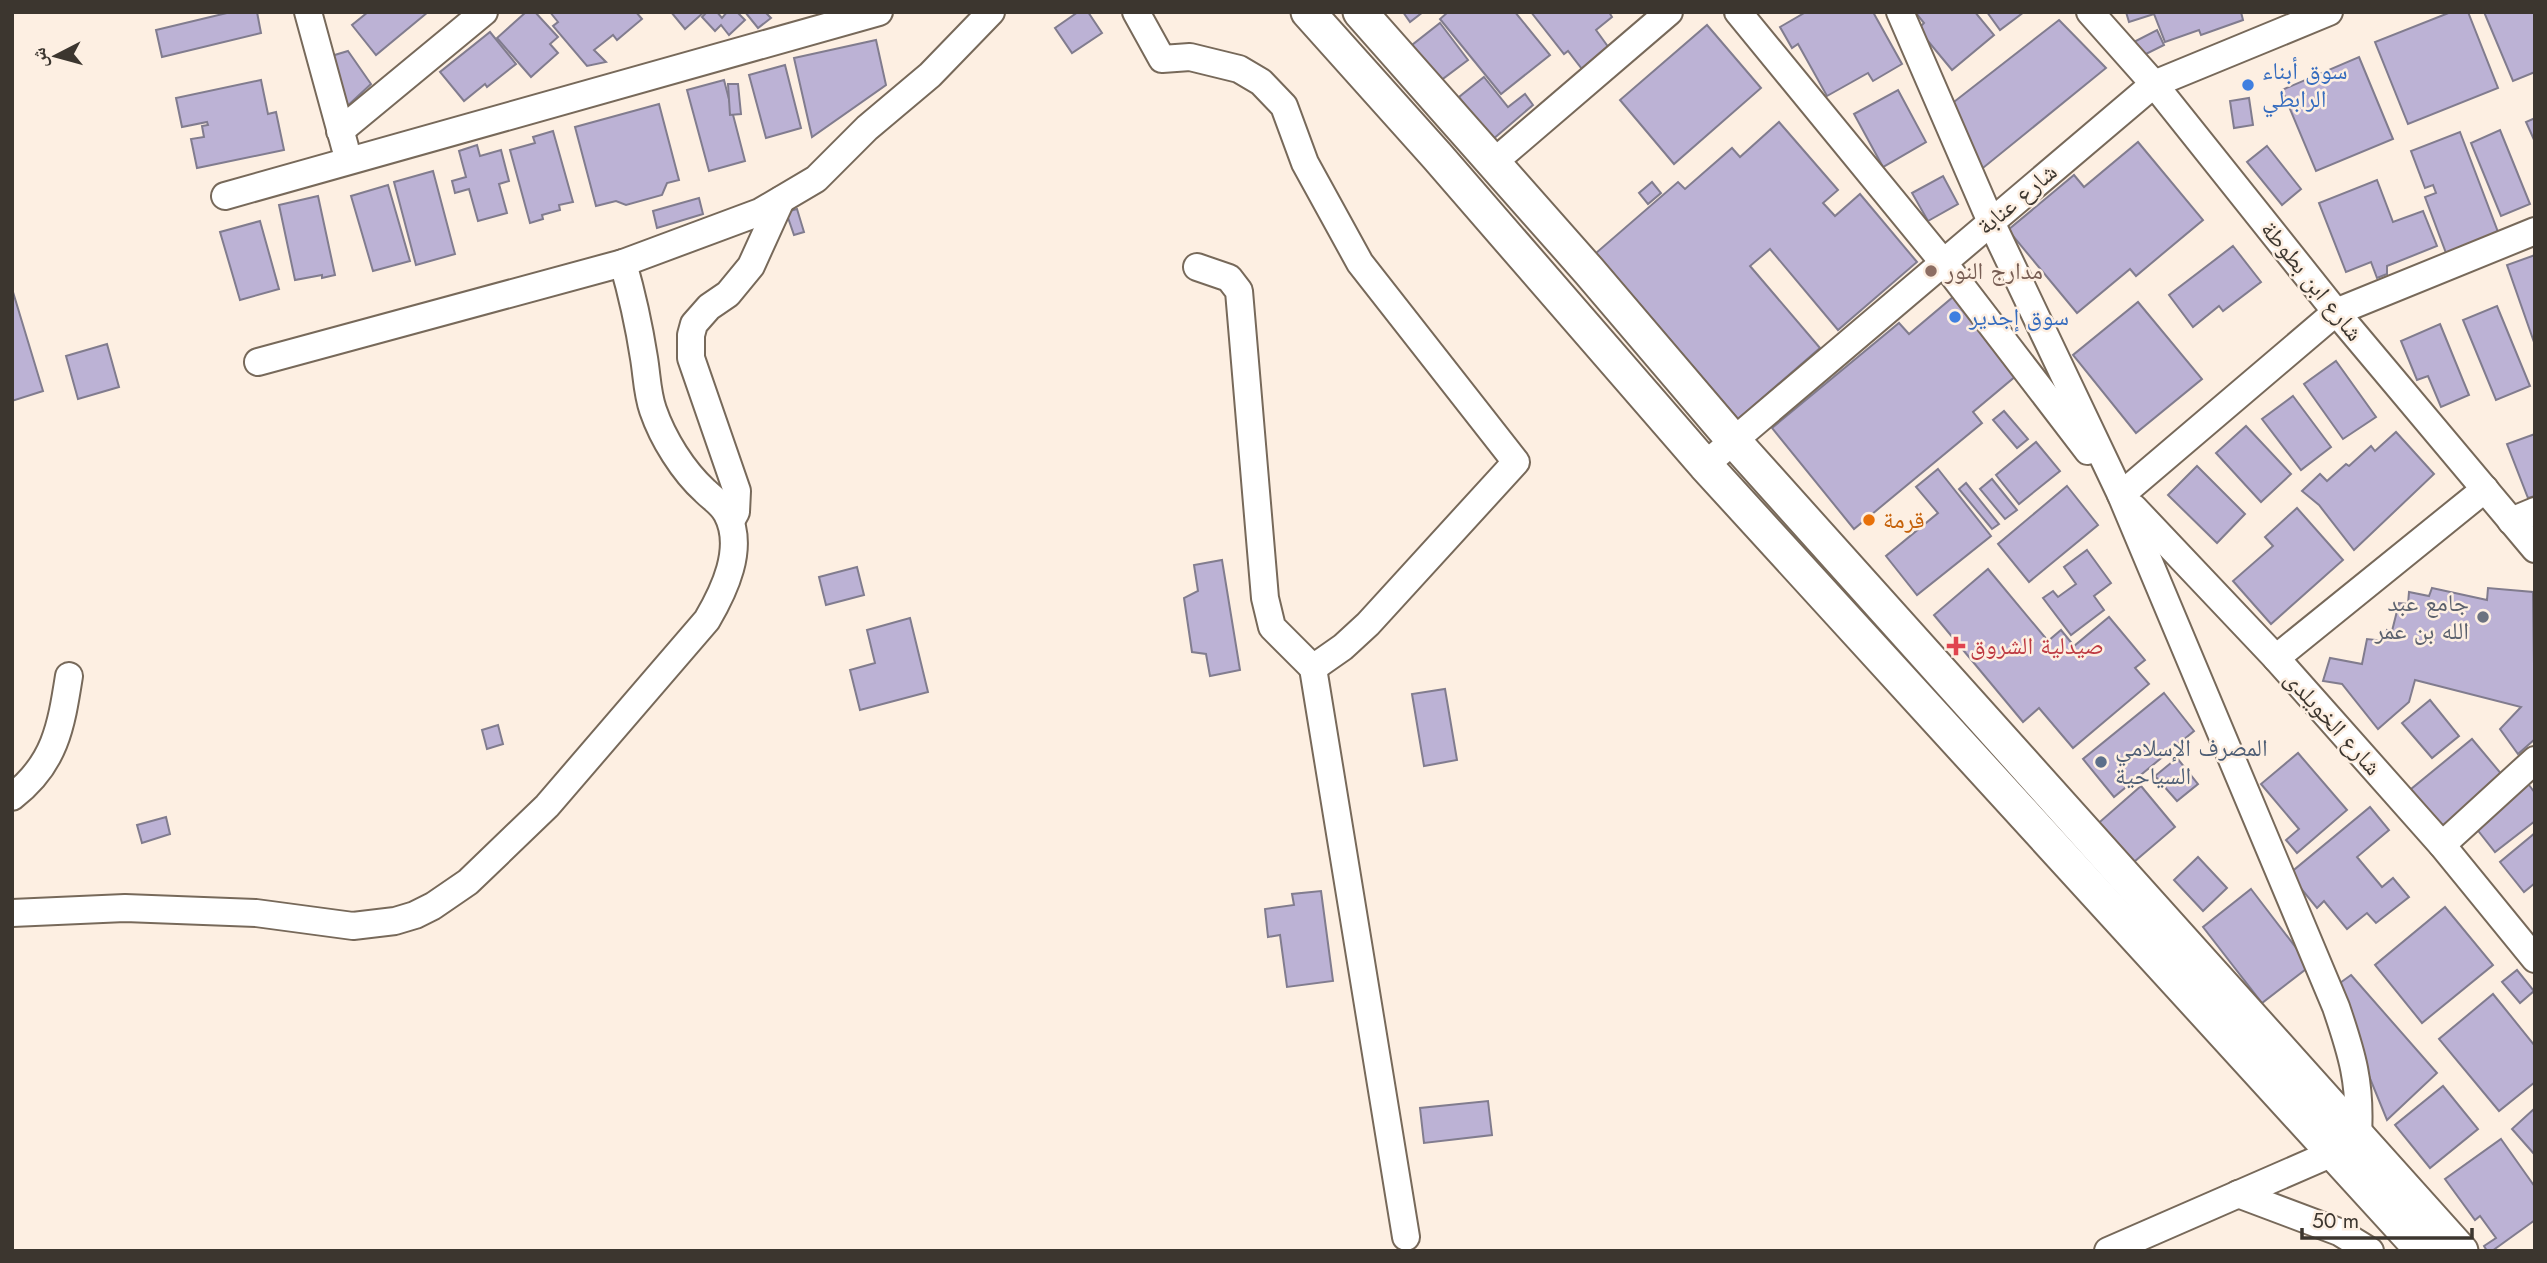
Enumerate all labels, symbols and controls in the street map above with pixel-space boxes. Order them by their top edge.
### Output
north arrow [21,21,91,91]
text: ش [25,46,54,69]
place label: سوق أبناء الرابطي [2262,53,2348,118]
marker: سوق أبناء الرابطي [2240,77,2256,93]
street label: شارع عنابة [1969,155,2065,243]
street label: شارع ابن بطوطة [2253,213,2372,348]
place label: مدارج النور [1944,253,2043,288]
marker: مدارج النور [1923,263,1939,279]
place label: سوق إجدير [1968,299,2069,334]
marker: سوق إجدير [1947,309,1963,325]
place label: قرمة [1883,502,1925,537]
marker: قرمة [1861,512,1877,528]
place label: جامع عبد الله بن عمر [2374,585,2469,648]
marker: جامع عبد الله بن عمر [2475,609,2491,625]
place label: صيدلية الشروق [1970,628,2104,663]
marker: صيدلية الشروق [1948,638,1964,654]
street label: شارع الخويلدى [2276,662,2390,783]
place label: المصرف الإسلامي السياحية [2115,730,2268,793]
marker: المصرف الإسلامي السياحية [2093,754,2109,770]
scale bar [2302,1196,2472,1240]
text: 50 m [2312,1206,2359,1236]

